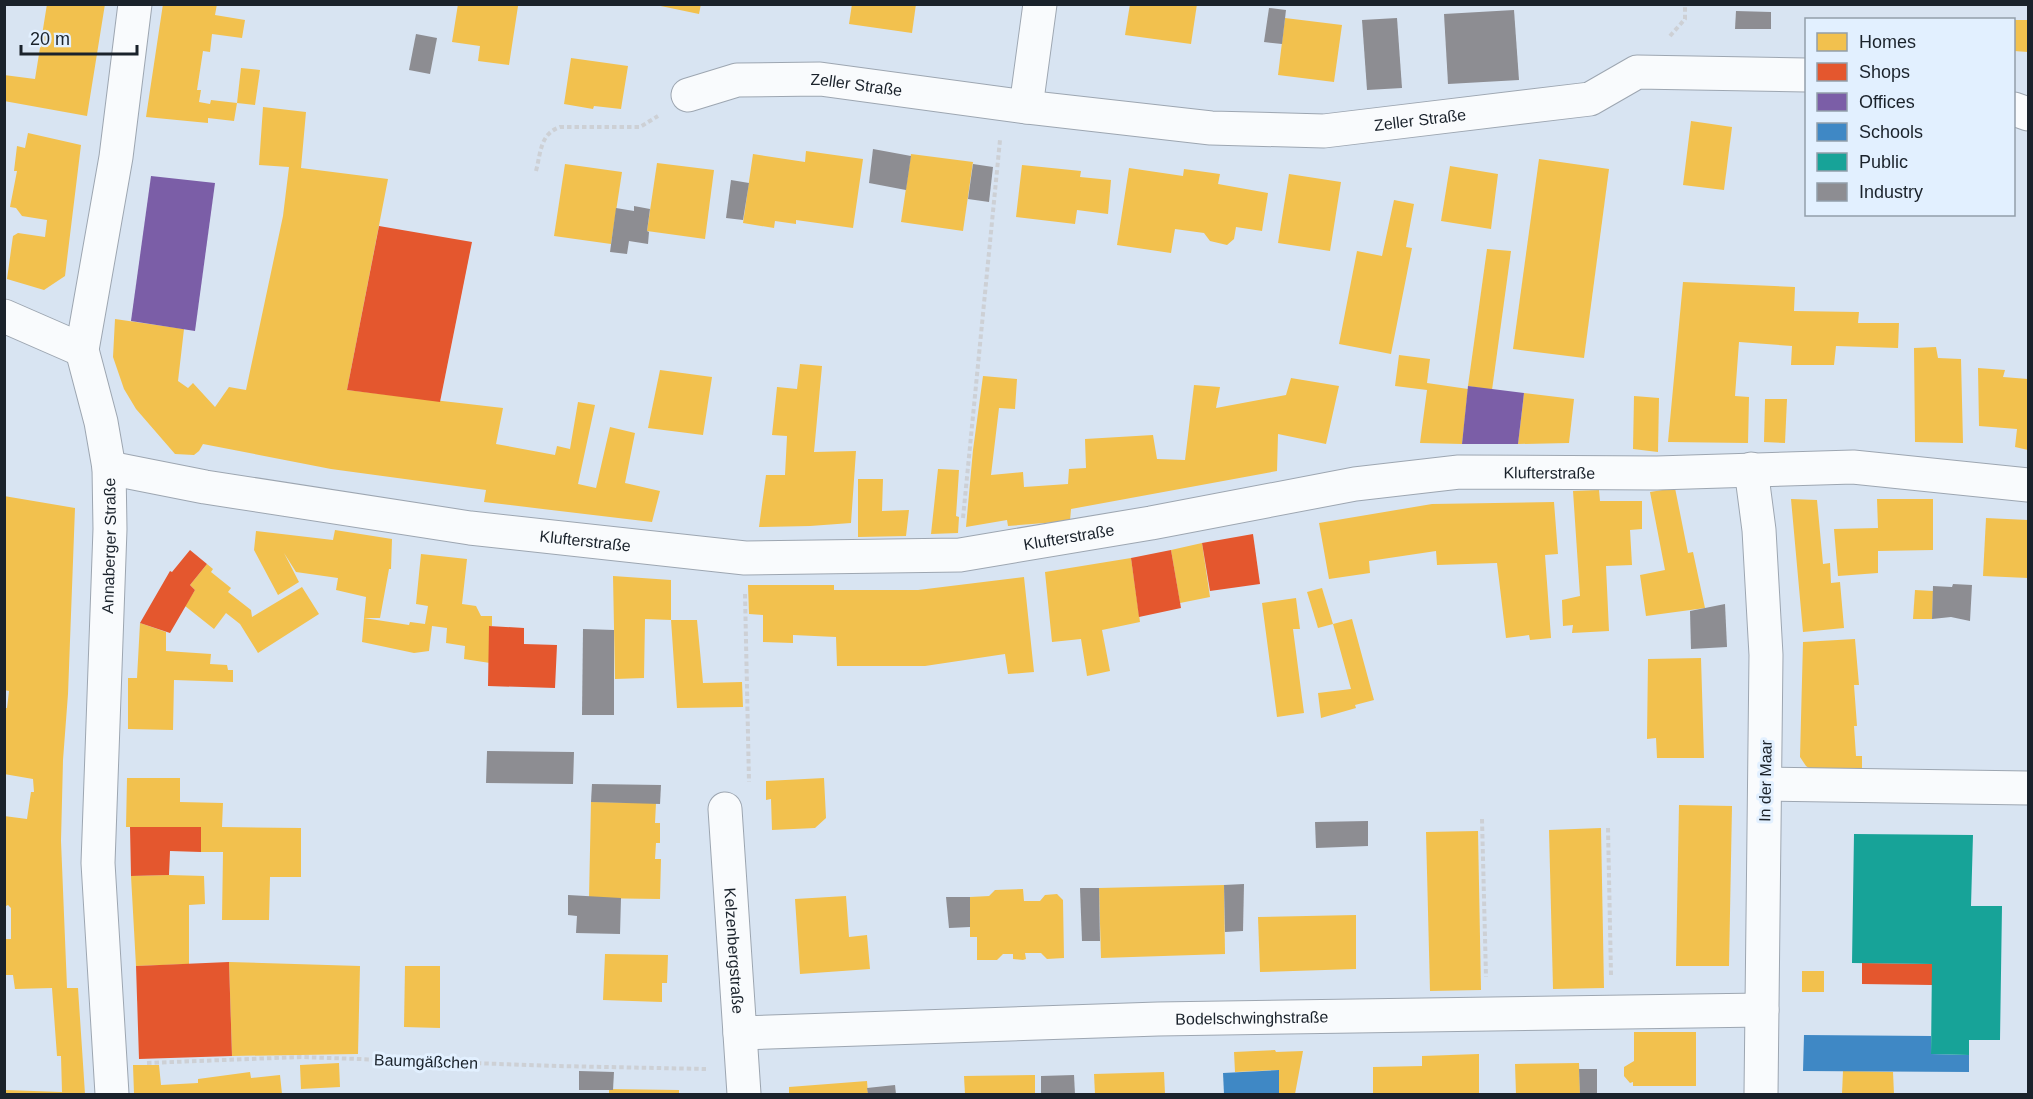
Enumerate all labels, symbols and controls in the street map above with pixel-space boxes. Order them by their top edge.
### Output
scale bar [21,18,136,56]
legend [1805,18,2015,216]
text: 20 m [30,29,70,49]
text: Homes [1859,32,1916,52]
text: Shops [1859,62,1910,82]
street label: Zeller Straße [810,71,903,99]
text: Offices [1859,92,1915,112]
street label: Zeller Straße [1373,106,1467,134]
text: Schools [1859,122,1923,142]
text: Public [1859,152,1908,172]
text: Industry [1859,182,1923,202]
street label: Klufterstraße [1503,464,1595,482]
street label: Annaberger Straße [99,477,119,614]
street label: Klufterstraße [1022,521,1116,553]
street label: Klufterstraße [539,528,632,555]
street label: In der Maar [1756,739,1775,822]
street label: Kelzenbergstraße [721,887,747,1014]
street label: Bodelschwinghstraße [1175,1008,1329,1028]
street label: Baumgäßchen [374,1051,478,1072]

